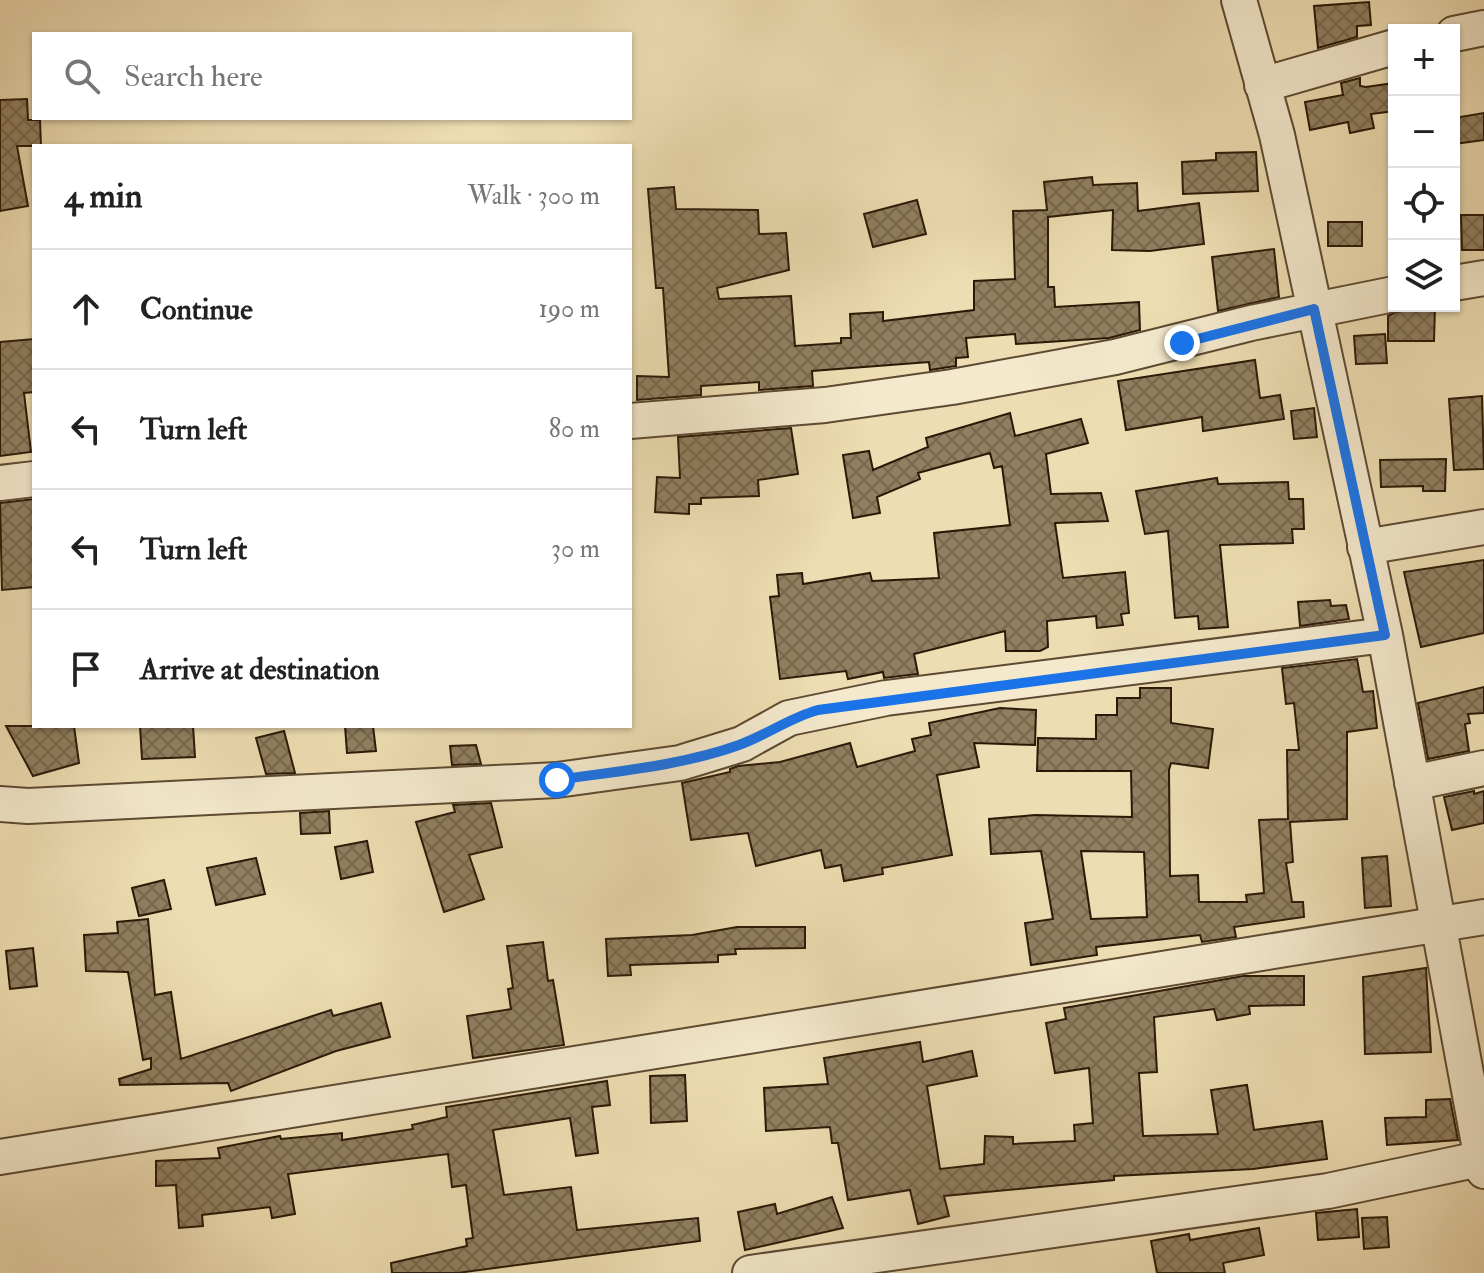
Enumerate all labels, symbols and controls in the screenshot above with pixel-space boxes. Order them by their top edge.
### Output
map controls [1388,24,1460,312]
button: + [1388,24,1460,96]
search box [32,32,632,120]
icon: search [60,54,104,98]
text: Search here [124,58,263,95]
button: − [1388,96,1460,168]
button: locate [1388,168,1460,240]
text: 4 min [64,175,142,218]
text: Walk · 300 m [468,180,600,212]
button: layers [1388,240,1460,312]
icon: ahead [64,287,108,331]
text: Continue [140,291,253,328]
text: 190 m [539,293,600,325]
route end [1164,325,1200,361]
icon: left [64,407,108,451]
text: Turn left [140,411,247,448]
text: 80 m [549,413,600,445]
icon: left [64,527,108,571]
text: Turn left [140,531,247,568]
text: 30 m [551,533,600,565]
icon: arrive [64,647,108,691]
text: Arrive at destination [140,651,380,688]
route start [539,762,575,798]

